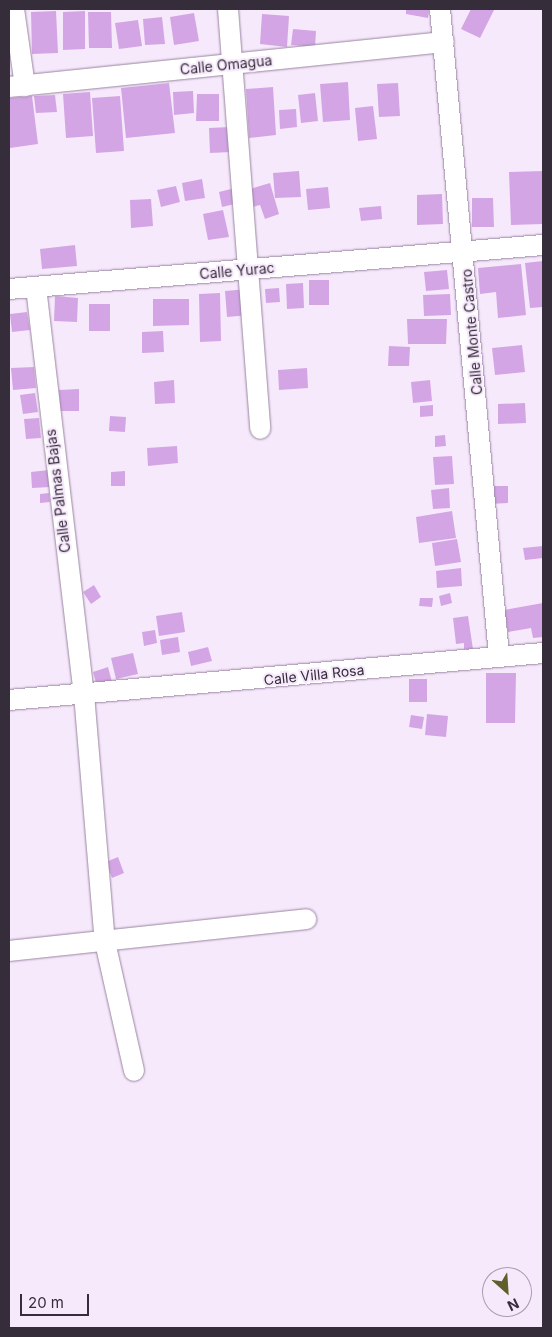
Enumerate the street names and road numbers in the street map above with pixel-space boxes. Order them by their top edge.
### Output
street label: Calle Omagua [179,52,273,78]
street label: Calle Yurac [199,259,275,283]
street label: Calle Monte Castro [458,268,486,396]
street label: Calle Palmas Bajas [42,428,74,554]
street label: Calle Villa Rosa [263,661,365,689]

